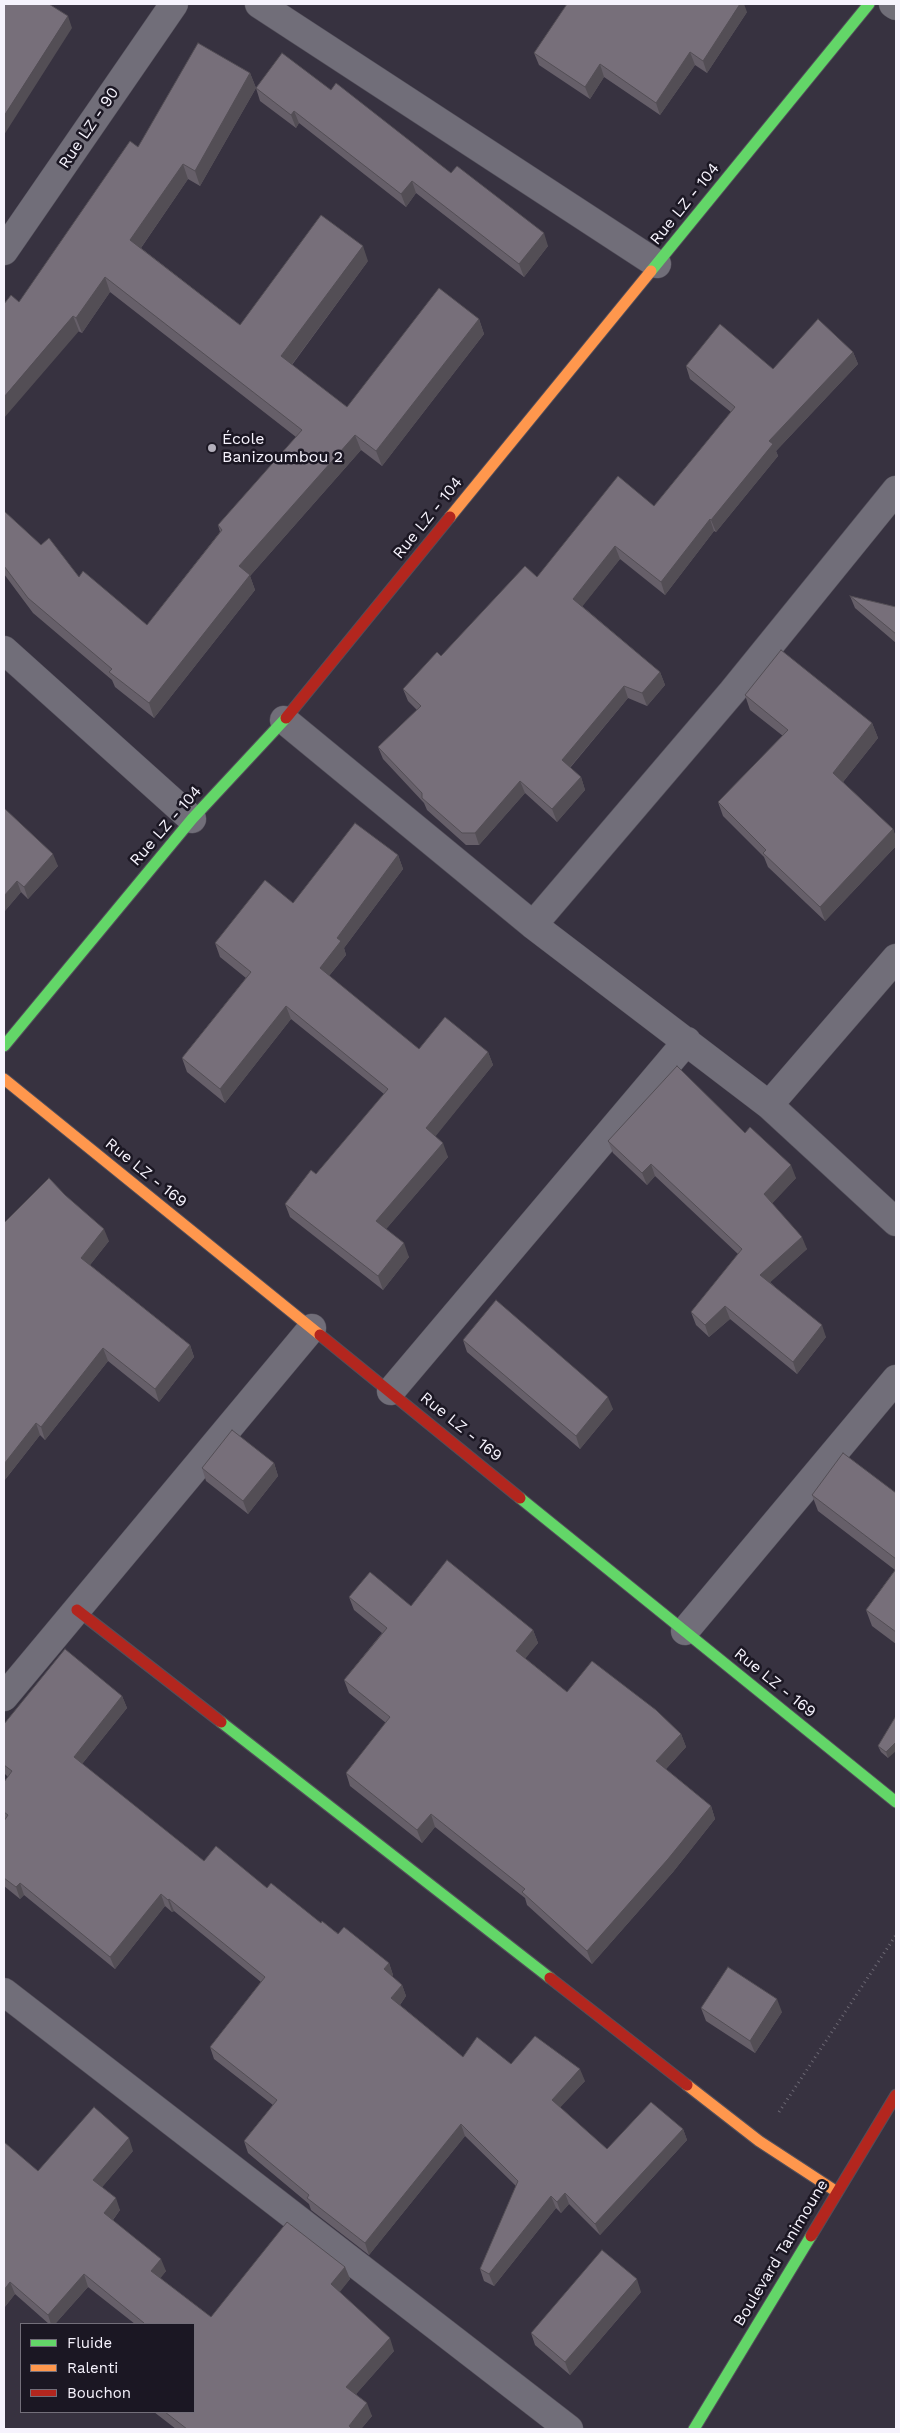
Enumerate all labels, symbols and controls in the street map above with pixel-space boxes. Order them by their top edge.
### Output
street label: Rue LZ - 90 [55,84,123,172]
street label: Rue LZ - 104 [646,159,724,249]
place label: École Banizoumbou 2 [222,429,343,467]
marker: École Banizoumbou 2 [206,442,218,454]
street label: Rue LZ - 104 [389,473,467,563]
street label: Rue LZ - 104 [126,782,206,870]
street label: Rue LZ - 169 [101,1134,191,1212]
street label: Rue LZ - 169 [416,1388,506,1466]
street label: Rue LZ - 169 [730,1644,820,1722]
street label: Boulevard Tanimoune [730,2176,832,2330]
legend [20,2323,195,2413]
text: Fluide [67,2334,112,2352]
text: Ralenti [67,2359,118,2377]
text: Bouchon [67,2384,131,2402]

